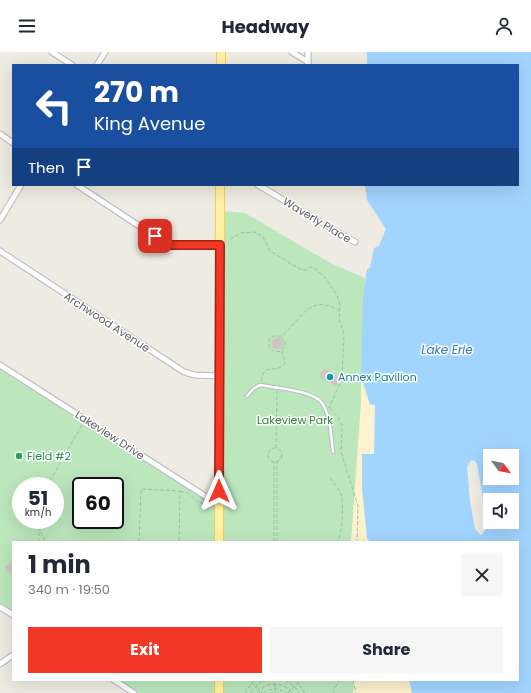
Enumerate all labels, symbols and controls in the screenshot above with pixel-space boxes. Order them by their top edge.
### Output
text: Headway [222,14,309,39]
icon: menu [16,15,38,37]
icon: person [493,15,515,37]
text: 270 m [94,73,179,112]
icon: left [28,80,80,132]
text: King Avenue [94,111,205,136]
icon: arrive [73,156,95,178]
text: Then [28,157,65,178]
street label: Waverly Place [280,193,354,247]
pin [138,219,172,253]
icon: arrive [144,225,166,247]
street label: Archwood Avenue [61,288,153,356]
water label: Lake Erie [421,341,473,358]
place label: Annex Pavilion [338,369,417,385]
marker: Annex Pavilion [325,372,335,382]
street label: Lakeview Drive [72,407,148,464]
park label: Lakeview Park [257,412,333,428]
place label: Field #2 [27,448,71,464]
north arrow [483,449,519,485]
map controls [483,449,519,529]
marker: Field #2 [14,451,24,461]
position arrow [198,470,240,512]
speed limit sign: 60 [72,477,124,529]
text: 51 [28,484,48,512]
button: sound [483,493,519,529]
text: km/h [25,505,51,520]
text: 1 min [28,548,91,581]
button: close [461,554,503,596]
text: 340 m · 19:50 [28,580,110,599]
button: Exit [28,627,262,673]
button: Share [270,627,503,673]

